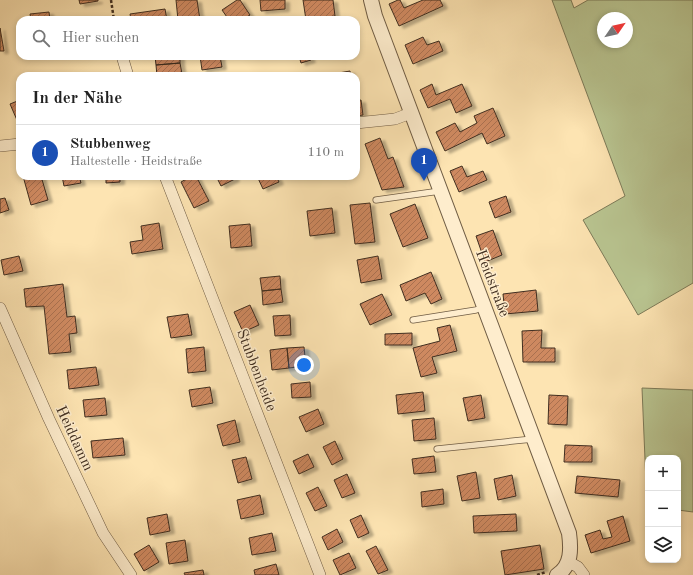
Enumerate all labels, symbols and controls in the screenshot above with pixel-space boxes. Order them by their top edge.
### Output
north arrow [597,12,633,48]
search box [16,16,360,60]
icon: search [30,27,52,49]
text: Hier suchen [62,31,139,46]
text: In der Nähe [32,90,122,107]
text: Stubbenweg [70,137,150,152]
text: 1 [41,146,49,159]
text: 110 m [307,146,344,159]
pin: 1 [411,148,437,181]
text: Haltestelle · Heidstraße [70,155,202,168]
street label: Heidstraße [472,248,511,319]
street label: Stubbenheide [233,327,278,414]
your location [294,355,314,375]
street label: Heiddamm [52,404,95,473]
map controls [645,455,681,563]
button: + [645,455,681,491]
button: − [645,491,681,527]
button: layers [645,527,681,563]

